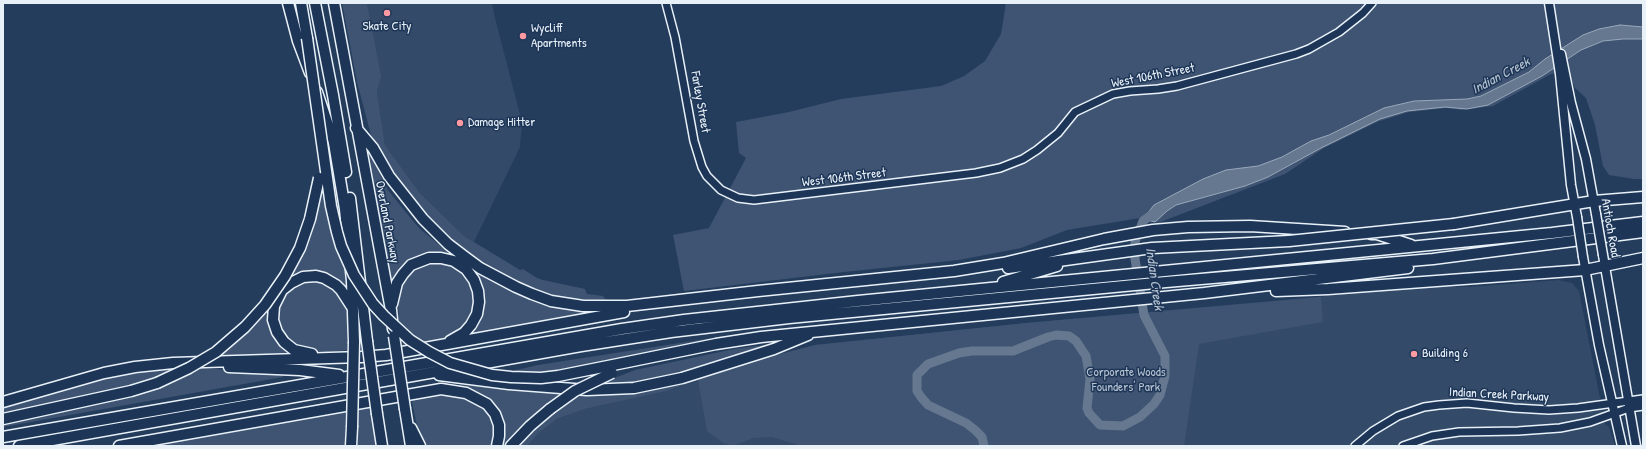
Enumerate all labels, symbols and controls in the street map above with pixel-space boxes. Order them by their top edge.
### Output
marker: Skate City [382,8,392,18]
place label: Skate City [362,19,412,35]
place label: Wycliff Apartments [531,21,587,52]
marker: Wycliff Apartments [518,31,528,41]
water label: Indian Creek [1469,54,1533,98]
street label: West 106th Street [1110,60,1196,92]
street label: Farley Street [687,70,713,134]
place label: Damage Hitter [468,115,535,131]
marker: Damage Hitter [455,118,465,128]
street label: West 106th Street [801,165,887,191]
street label: Overland Parkway [371,180,403,264]
street label: Antioch Road [1597,197,1623,259]
water label: Indian Creek [1141,247,1167,311]
place label: Building 6 [1422,346,1468,362]
marker: Building 6 [1409,349,1419,359]
park label: Corporate Woods Founders' Park [1086,365,1166,396]
street label: Indian Creek Parkway [1449,385,1549,405]

